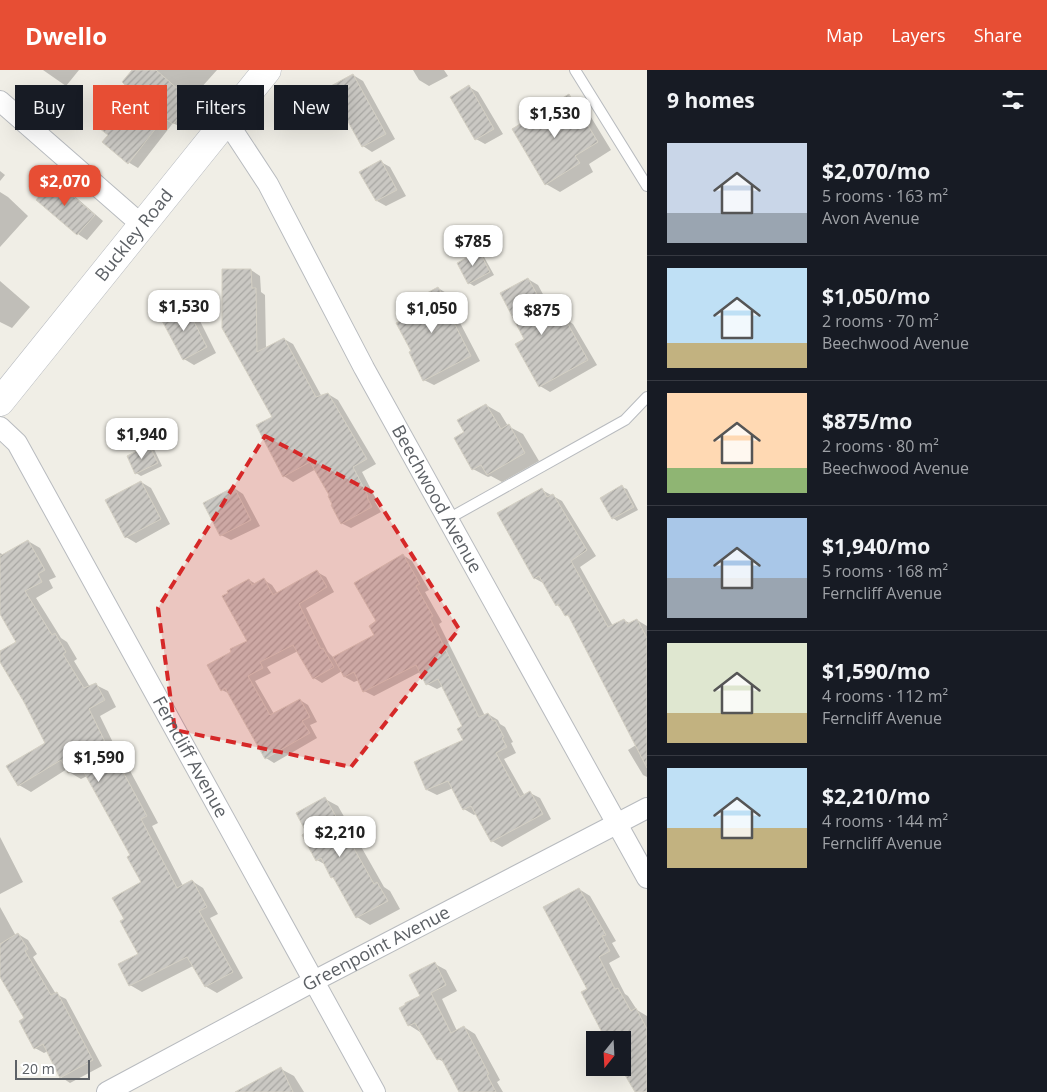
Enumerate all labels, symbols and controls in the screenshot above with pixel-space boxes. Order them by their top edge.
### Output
text: Dwello [25,19,107,52]
text: Map [826,23,863,47]
text: Layers [891,23,946,47]
text: Share [974,23,1022,47]
chip: Buy [15,85,83,130]
chip: Rent [93,85,167,130]
chip: Filters [177,85,264,130]
chip: New [274,85,348,130]
text: 9 homes [667,86,755,114]
icon: filters [999,86,1027,114]
pin: $1,530 [514,97,596,139]
text: $1,530 [530,102,580,124]
text: $2,070/mo [822,157,930,185]
icon: home [707,163,767,223]
pin: $2,070 [24,164,106,207]
text: $2,070 [40,170,90,192]
street label: Buckley Road [89,183,178,286]
text: 5 rooms · 163 m² [822,185,948,207]
text: Avon Avenue [822,207,919,229]
pin: $785 [443,224,503,267]
text: $785 [455,230,491,252]
text: $1,050/mo [822,282,930,310]
icon: home [707,288,767,348]
pin: $1,530 [143,290,225,332]
pin: $1,050 [391,292,473,334]
pin: $875 [512,294,572,336]
text: $1,530 [159,295,209,317]
text: $1,050 [407,297,457,319]
text: $875 [524,299,560,321]
text: 2 rooms · 70 m² [822,310,939,332]
text: Beechwood Avenue [822,332,969,354]
text: $875/mo [822,407,912,435]
icon: home [707,413,767,473]
pin: $1,940 [101,418,183,460]
street label: Beechwood Avenue [387,420,488,577]
text: $1,940 [117,423,167,445]
text: 2 rooms · 80 m² [822,435,939,457]
text: Beechwood Avenue [822,457,969,479]
text: $1,940/mo [822,532,930,560]
icon: home [707,538,767,598]
text: 5 rooms · 168 m² [822,560,948,582]
text: Ferncliff Avenue [822,582,942,604]
text: $1,590/mo [822,657,930,685]
icon: home [707,663,767,723]
text: 4 rooms · 112 m² [822,685,948,707]
street label: Ferncliff Avenue [148,692,234,821]
text: Ferncliff Avenue [822,707,942,729]
pin: $1,590 [58,740,140,783]
text: $1,590 [74,746,124,768]
text: $2,210/mo [822,782,930,810]
icon: home [707,788,767,848]
text: 4 rooms · 144 m² [822,810,948,832]
pin: $2,210 [299,816,381,858]
text: $2,210 [315,821,365,843]
text: Ferncliff Avenue [822,832,942,854]
street label: Greenpoint Avenue [298,900,454,996]
north arrow [586,1031,631,1076]
map controls [586,1031,631,1076]
scale bar [15,1057,90,1080]
text: 20 m [22,1059,55,1078]

